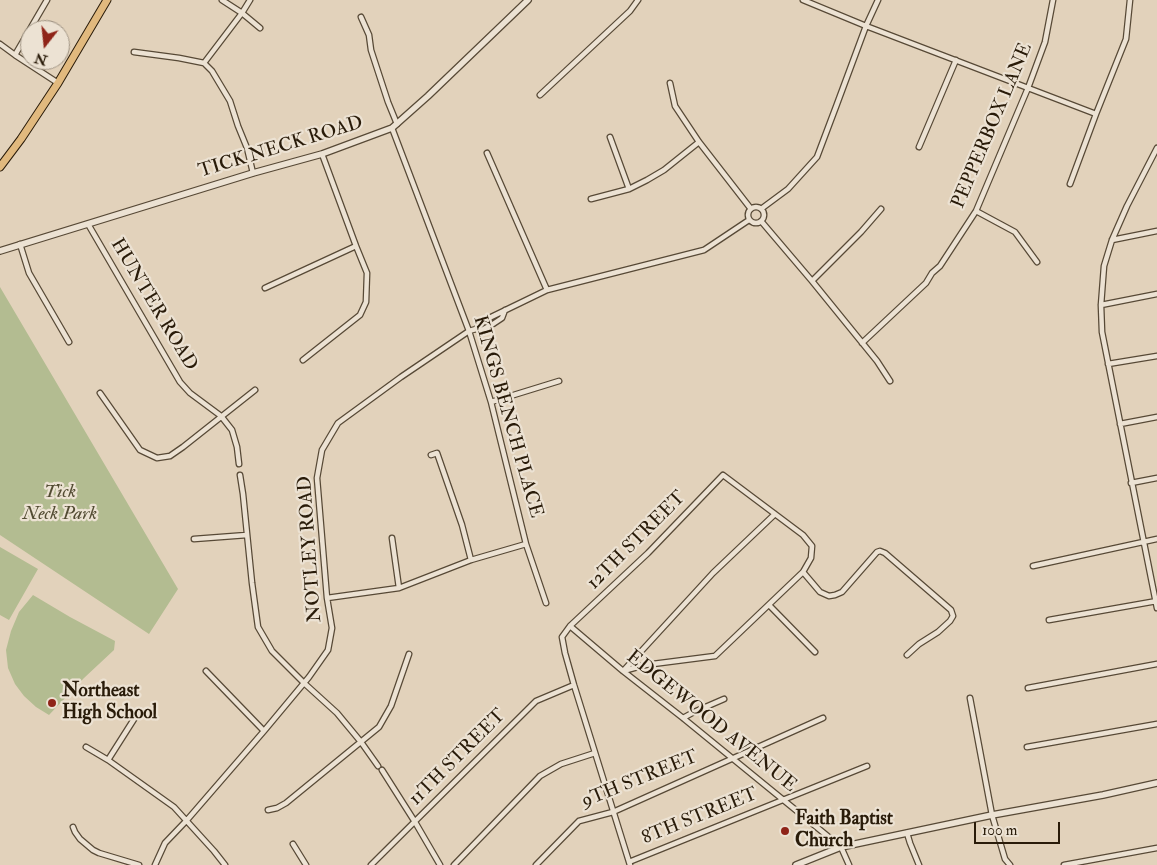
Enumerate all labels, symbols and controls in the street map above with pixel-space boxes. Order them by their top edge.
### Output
north arrow [20,20,70,70]
street label: PEPPERBOX LANE [948,40,1038,212]
text: N [33,49,49,69]
street label: TICK NECK ROAD [196,112,366,184]
street label: HUNTER ROAD [105,235,201,375]
street label: KINGS BENCH PLACE [467,313,547,521]
street label: NOTLEY ROAD [295,475,327,623]
park label: Tick Neck Park [23,482,97,526]
street label: 12TH STREET [583,487,691,595]
street label: EDGEWOOD AVENUE [621,646,801,798]
place label: Northeast High School [62,681,157,725]
marker: Northeast High School [46,697,58,709]
street label: 11TH STREET [405,705,511,811]
street label: 9TH STREET [579,746,701,814]
street label: 8TH STREET [639,784,761,850]
place label: Faith Baptist Church [795,809,893,853]
scale bar [977,812,1063,844]
text: 100 m [982,821,1017,840]
marker: Faith Baptist Church [779,825,791,837]

